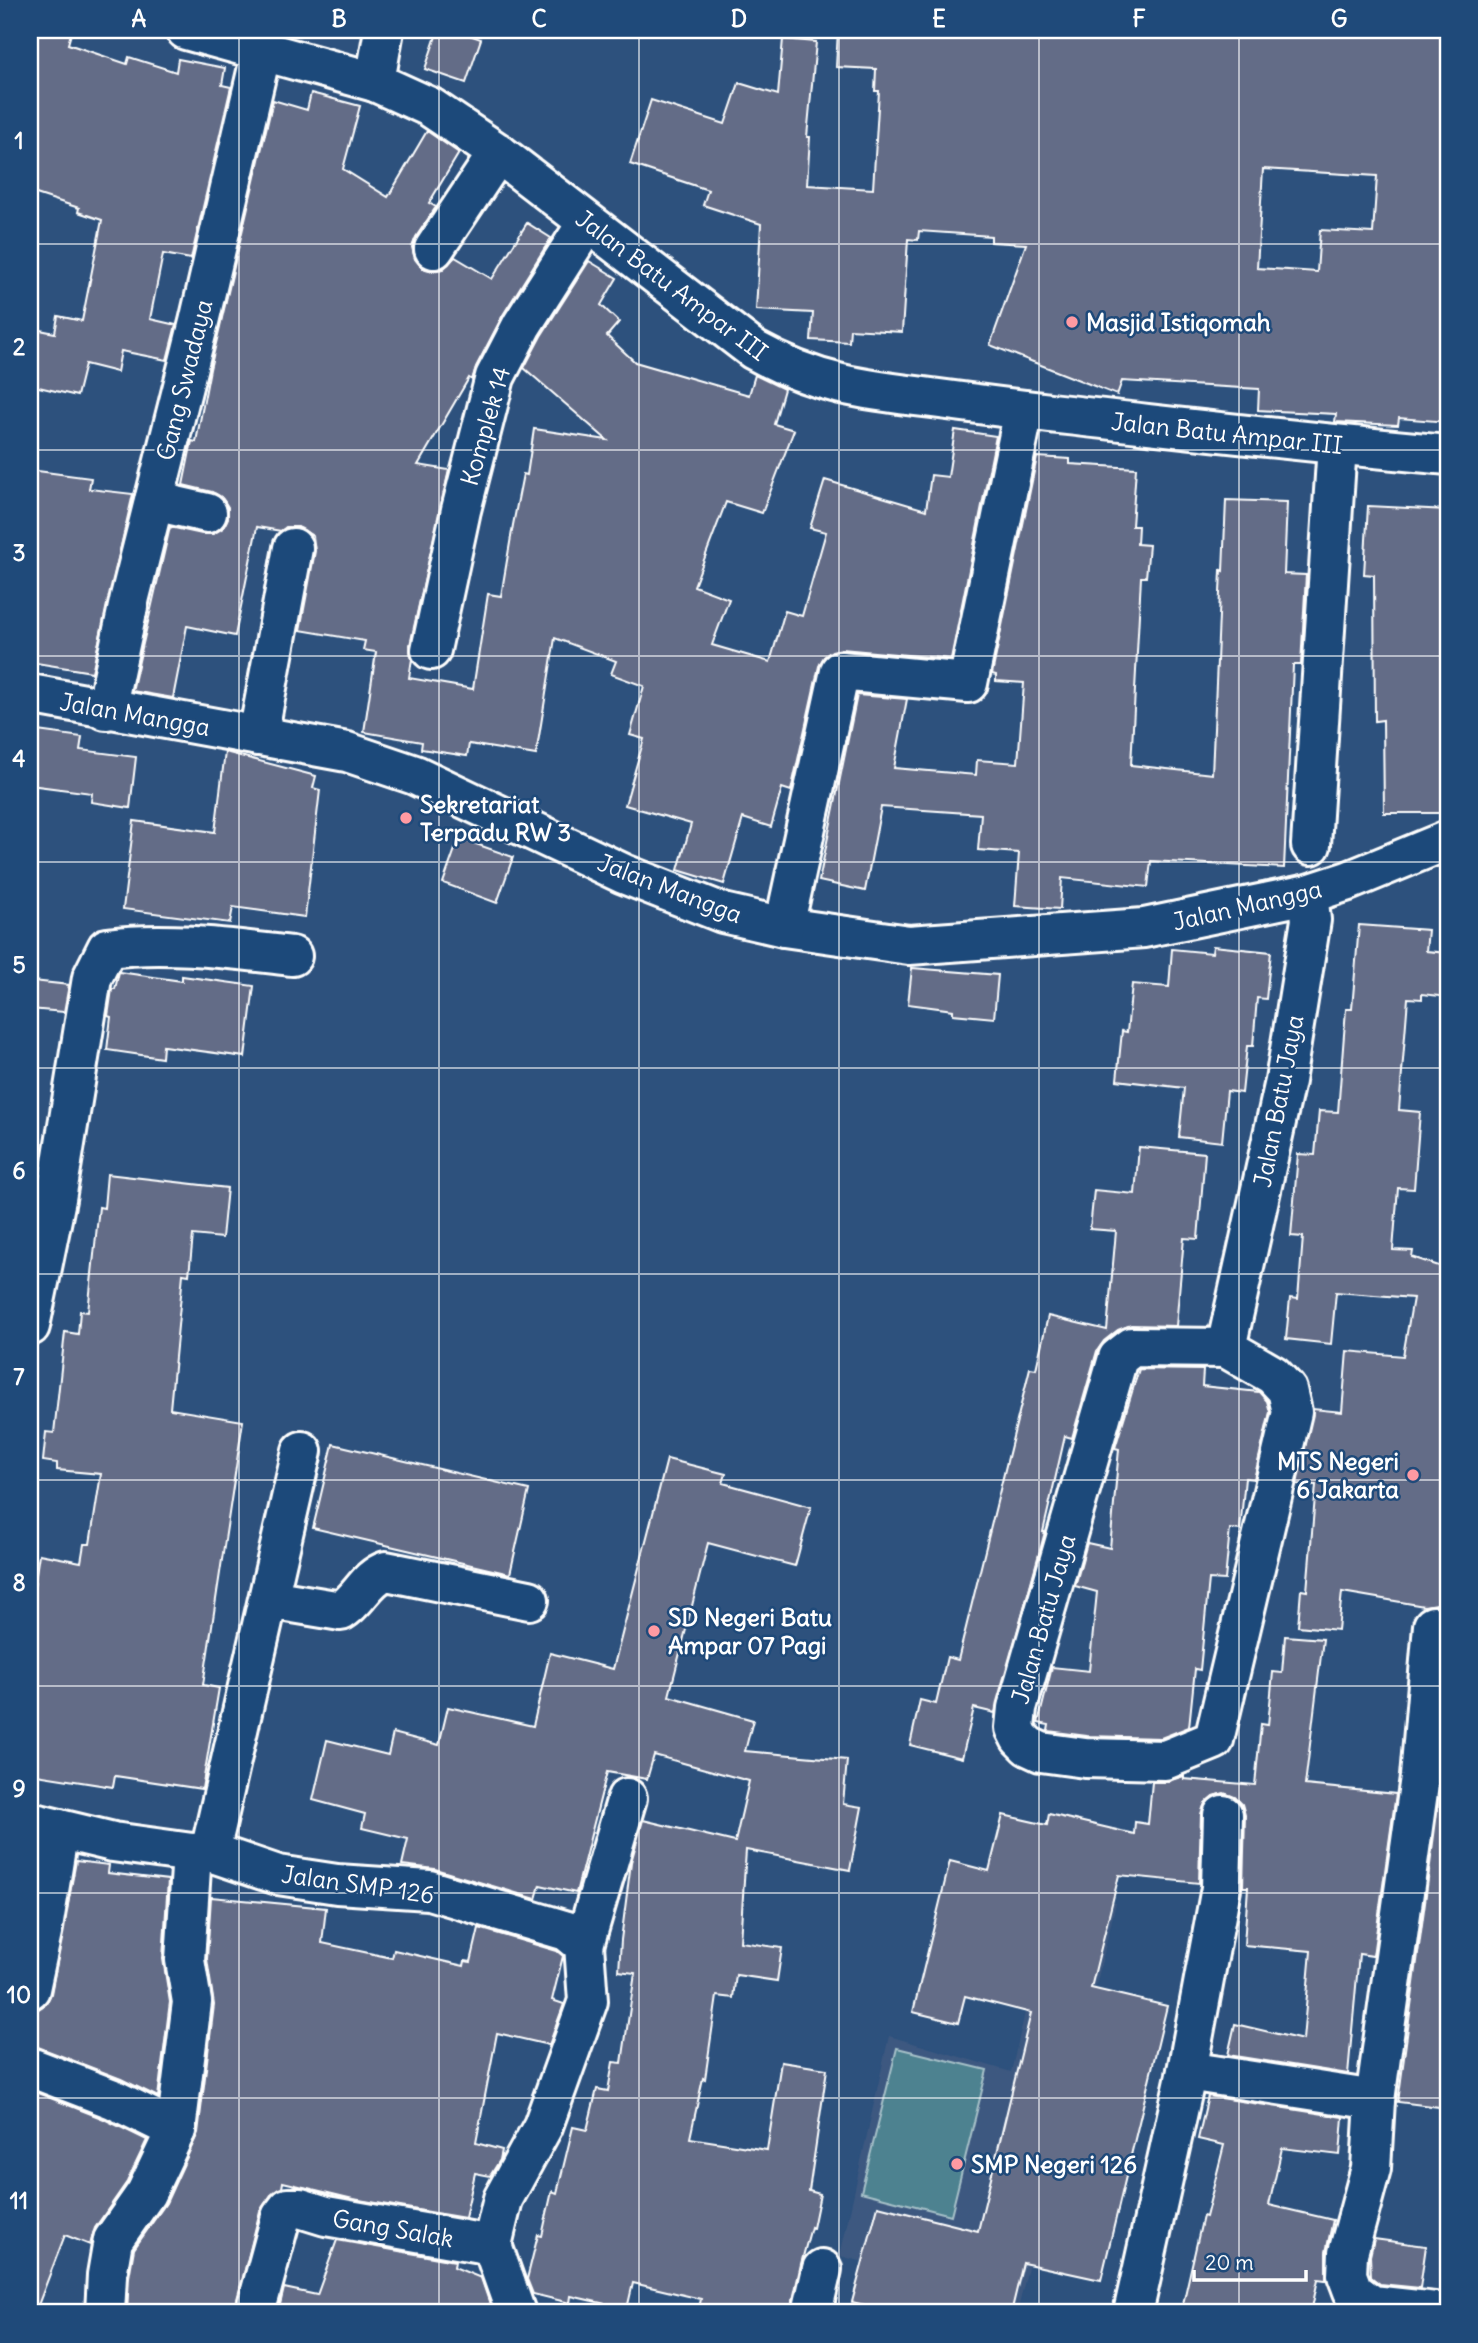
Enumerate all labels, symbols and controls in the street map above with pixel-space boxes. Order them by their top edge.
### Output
text: A [132,4,147,33]
text: B [331,4,347,33]
text: C [531,4,547,33]
text: D [731,4,747,33]
text: E [932,4,946,33]
text: F [1132,4,1146,33]
text: G [1331,4,1347,33]
text: 1 [14,126,24,155]
street label: Jalan Batu Ampar III [570,203,774,367]
street label: Gang Swadaya [150,297,218,463]
place label: Masjid Istiqomah [1086,307,1271,337]
marker: Masjid Istiqomah [1064,314,1080,330]
text: 2 [13,332,26,361]
street label: Komplek 14 [454,363,516,489]
street label: Jalan Batu Ampar III [1110,406,1344,460]
text: 3 [12,538,26,567]
street label: Jalan Mangga [58,686,212,742]
text: 4 [12,744,26,773]
place label: Sekretariat Terpadu RW 3 [420,789,571,847]
marker: Sekretariat Terpadu RW 3 [398,810,414,826]
street label: Jalan Mangga [594,847,746,929]
street label: Jalan Mangga [1170,873,1324,937]
text: 5 [12,950,26,979]
street label: Jalan Batu Jaya [1247,1012,1309,1190]
text: 6 [12,1156,26,1185]
text: 7 [13,1362,25,1391]
place label: MTS Negeri 6 Jakarta [1277,1446,1399,1504]
marker: MTS Negeri 6 Jakarta [1405,1467,1421,1483]
street label: Jalan Batu Jaya [1004,1531,1082,1707]
text: 8 [12,1568,26,1597]
place label: SD Negeri Batu Ampar 07 Pagi [668,1602,832,1660]
marker: SD Negeri Batu Ampar 07 Pagi [646,1623,662,1639]
text: 9 [12,1774,26,1803]
street label: Jalan SMP 126 [280,1858,436,1910]
text: 10 [7,1980,31,2009]
place label: SMP Negeri 126 [971,2149,1137,2179]
marker: SMP Negeri 126 [949,2156,965,2172]
text: 11 [10,2186,28,2215]
street label: Gang Salak [330,2203,456,2253]
scale bar [1194,2238,1306,2282]
text: 20 m [1205,2249,1254,2276]

